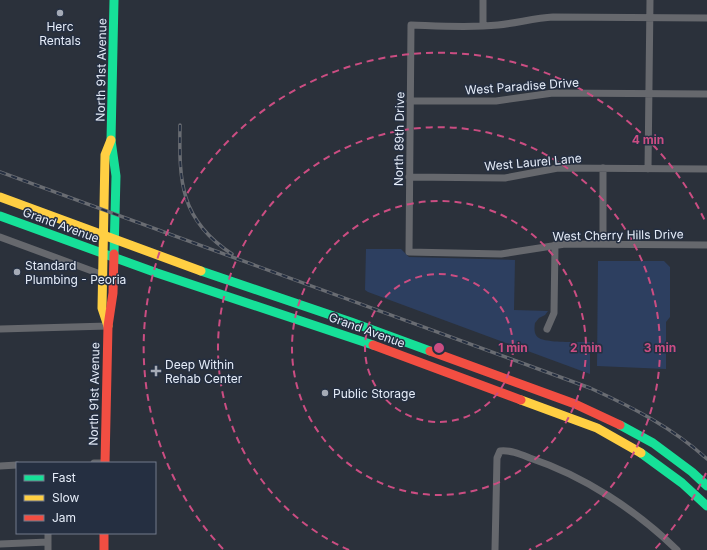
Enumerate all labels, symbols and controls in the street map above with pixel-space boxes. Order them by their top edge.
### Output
marker: Herc Rentals [55,8,65,18]
street label: North 91st Avenue [93,18,109,122]
place label: Herc Rentals [39,19,81,48]
street label: West Paradise Drive [464,75,580,97]
street label: North 89th Drive [391,92,407,186]
text: 4 min [632,132,664,147]
street label: West Laurel Lane [484,150,582,174]
street label: Grand Avenue [21,204,101,246]
street label: West Cherry Hills Drive [552,226,684,244]
place label: Standard Plumbing - Peoria [25,258,126,287]
marker: Standard Plumbing - Peoria [12,267,22,277]
street label: Grand Avenue [327,309,407,351]
text: 1 min [498,340,528,355]
text: 2 min [570,340,602,355]
text: 3 min [644,340,676,355]
centre of rings [432,341,446,355]
street label: North 91st Avenue [86,342,102,446]
place label: Deep Within Rehab Center [165,357,243,386]
marker: Deep Within Rehab Center [150,365,162,377]
place label: Public Storage [333,386,415,401]
marker: Public Storage [320,388,330,398]
legend [16,462,156,534]
text: Fast [52,470,76,485]
text: Slow [52,490,80,505]
text: Jam [52,510,76,525]

